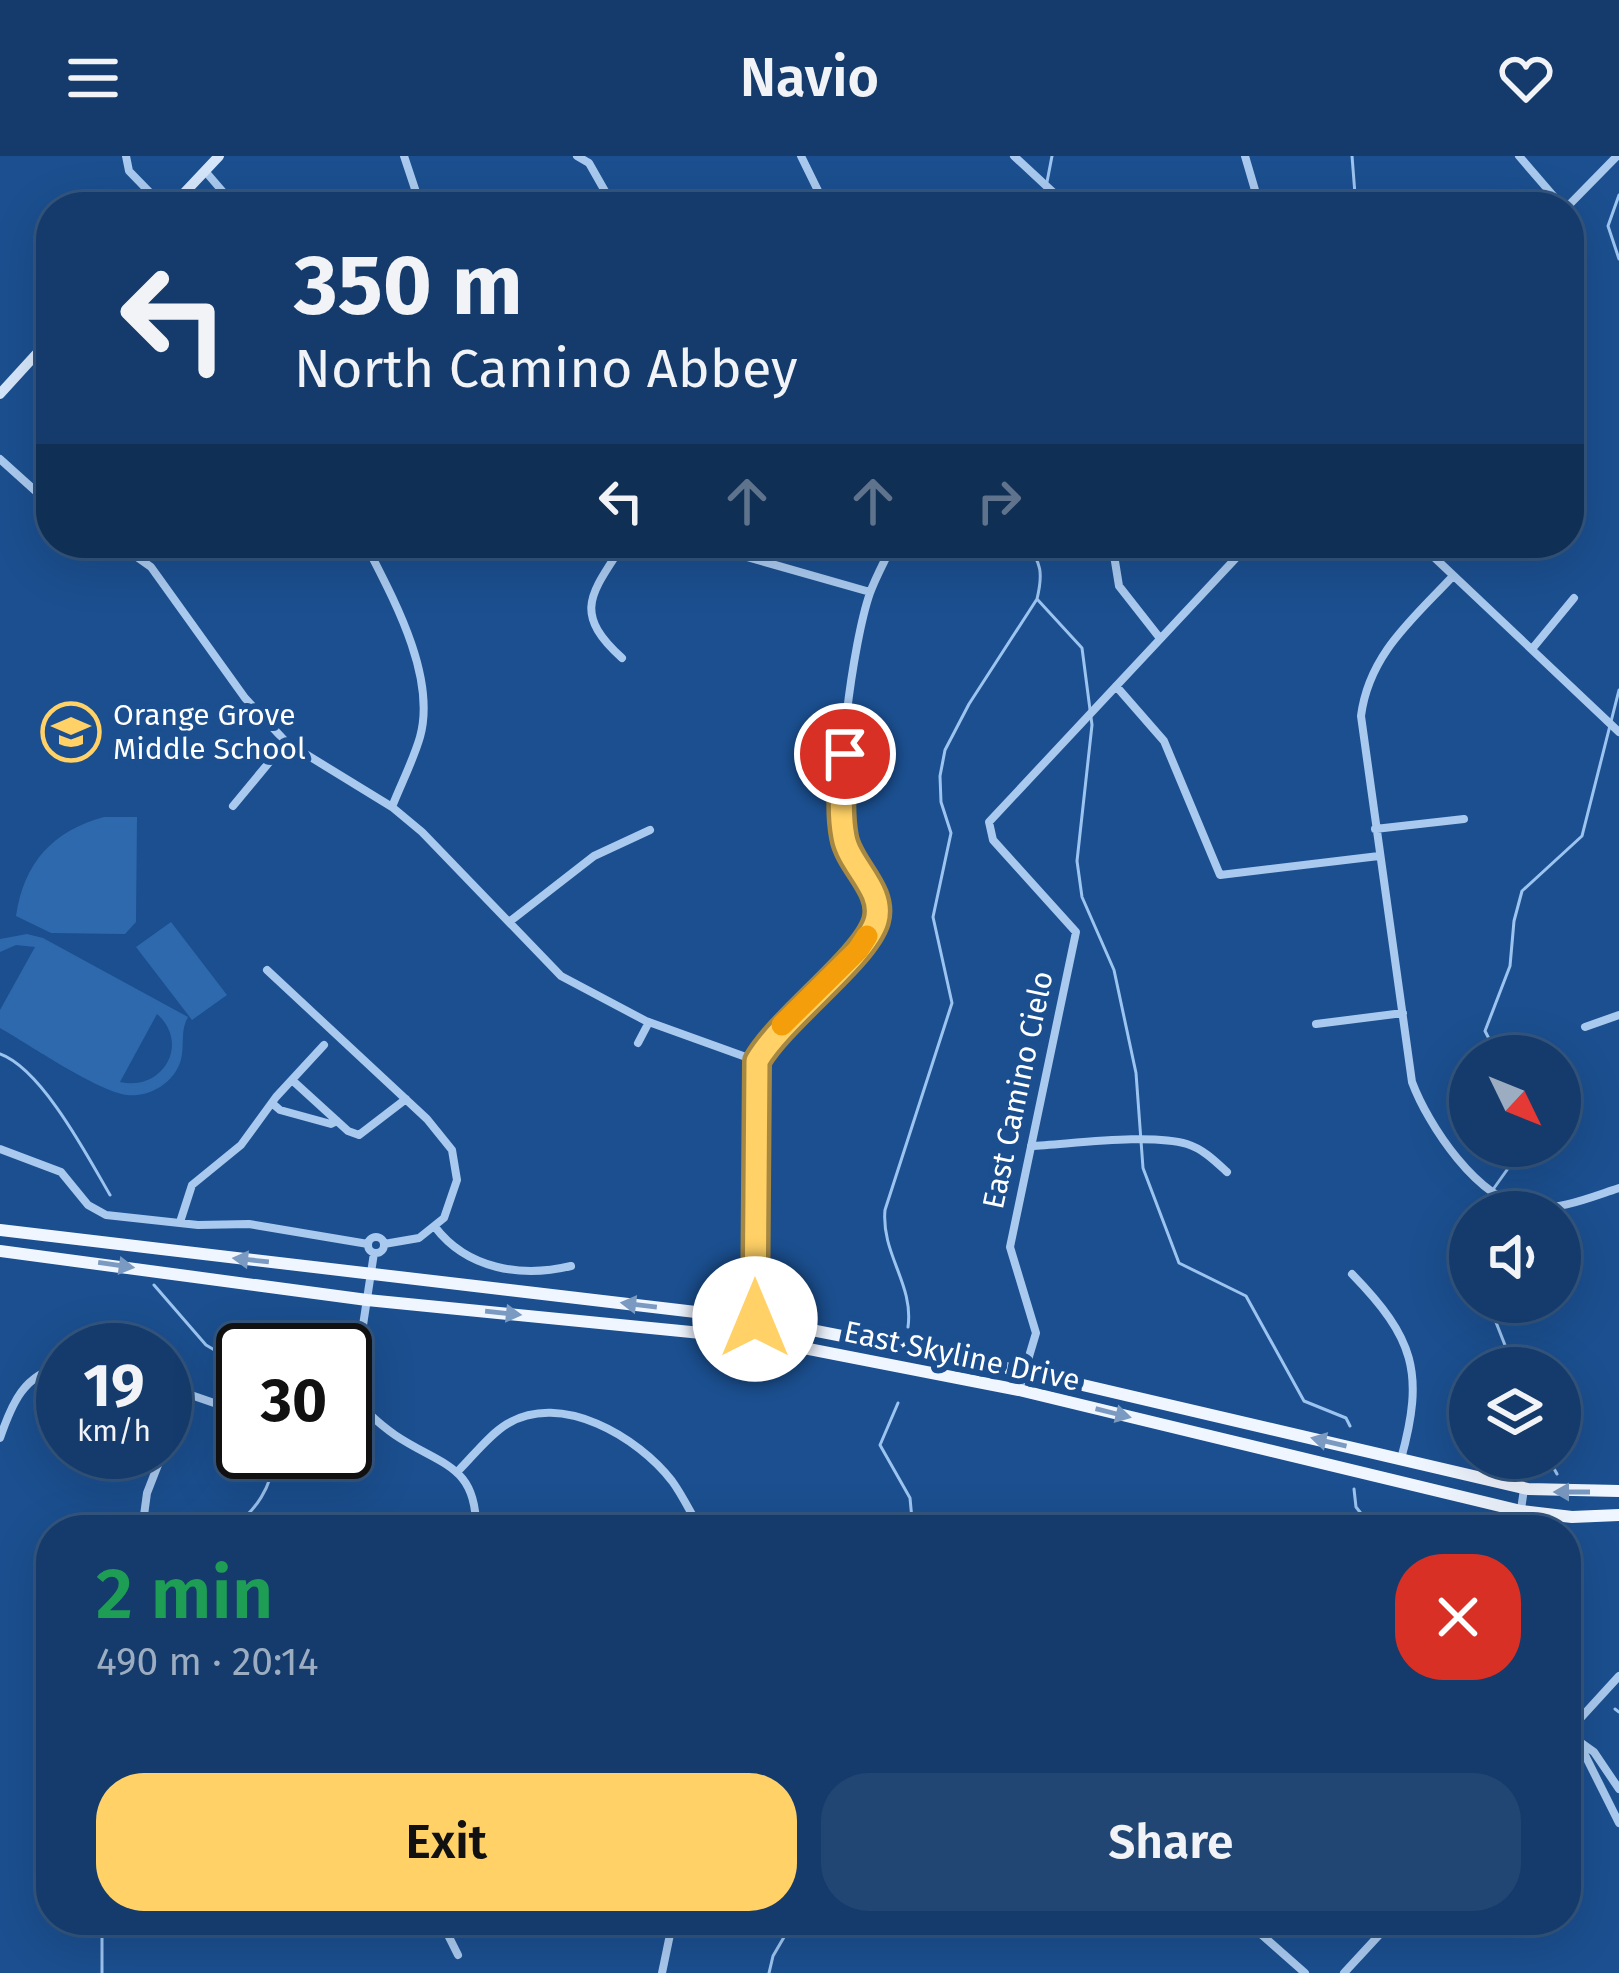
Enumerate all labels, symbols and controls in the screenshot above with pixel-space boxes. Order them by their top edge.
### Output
icon: menu [60,45,126,111]
icon: heart [1493,45,1559,111]
text: Navio [740,46,879,110]
text: 350 m [294,235,523,336]
icon: left [96,240,252,396]
text: North Camino Abbey [294,337,798,401]
icon: left [588,468,654,534]
icon: ahead [714,468,780,534]
icon: ahead [840,468,906,534]
icon: right [966,468,1032,534]
place label: Orange Grove Middle School [113,697,306,767]
school or university icon: Orange Grove Middle School [40,701,102,763]
pin [794,703,896,805]
icon: arrive [812,721,878,787]
street label: East Camino Cielo [975,968,1061,1212]
north arrow [1449,1035,1581,1167]
map controls [1449,1035,1581,1479]
button: sound [1449,1191,1581,1323]
one-way arrow [232,1250,269,1269]
one-way arrow [98,1256,135,1275]
position arrow [692,1256,818,1382]
one-way arrow [619,1296,657,1315]
one-way arrow [485,1304,522,1323]
street label: East Skyline Drive [841,1313,1083,1399]
speed limit sign: 30 [216,1323,372,1479]
button: layers [1449,1347,1581,1479]
text: 19 [83,1350,145,1422]
one-way arrow [1095,1404,1132,1423]
text: km/h [77,1413,151,1449]
one-way arrow [1310,1432,1347,1451]
one-way arrow [1552,1482,1590,1502]
text: 2 min [96,1551,273,1637]
button: close [1395,1554,1521,1680]
text: 490 m · 20:14 [96,1639,319,1685]
button: Exit [96,1773,797,1911]
button: Share [821,1773,1521,1911]

